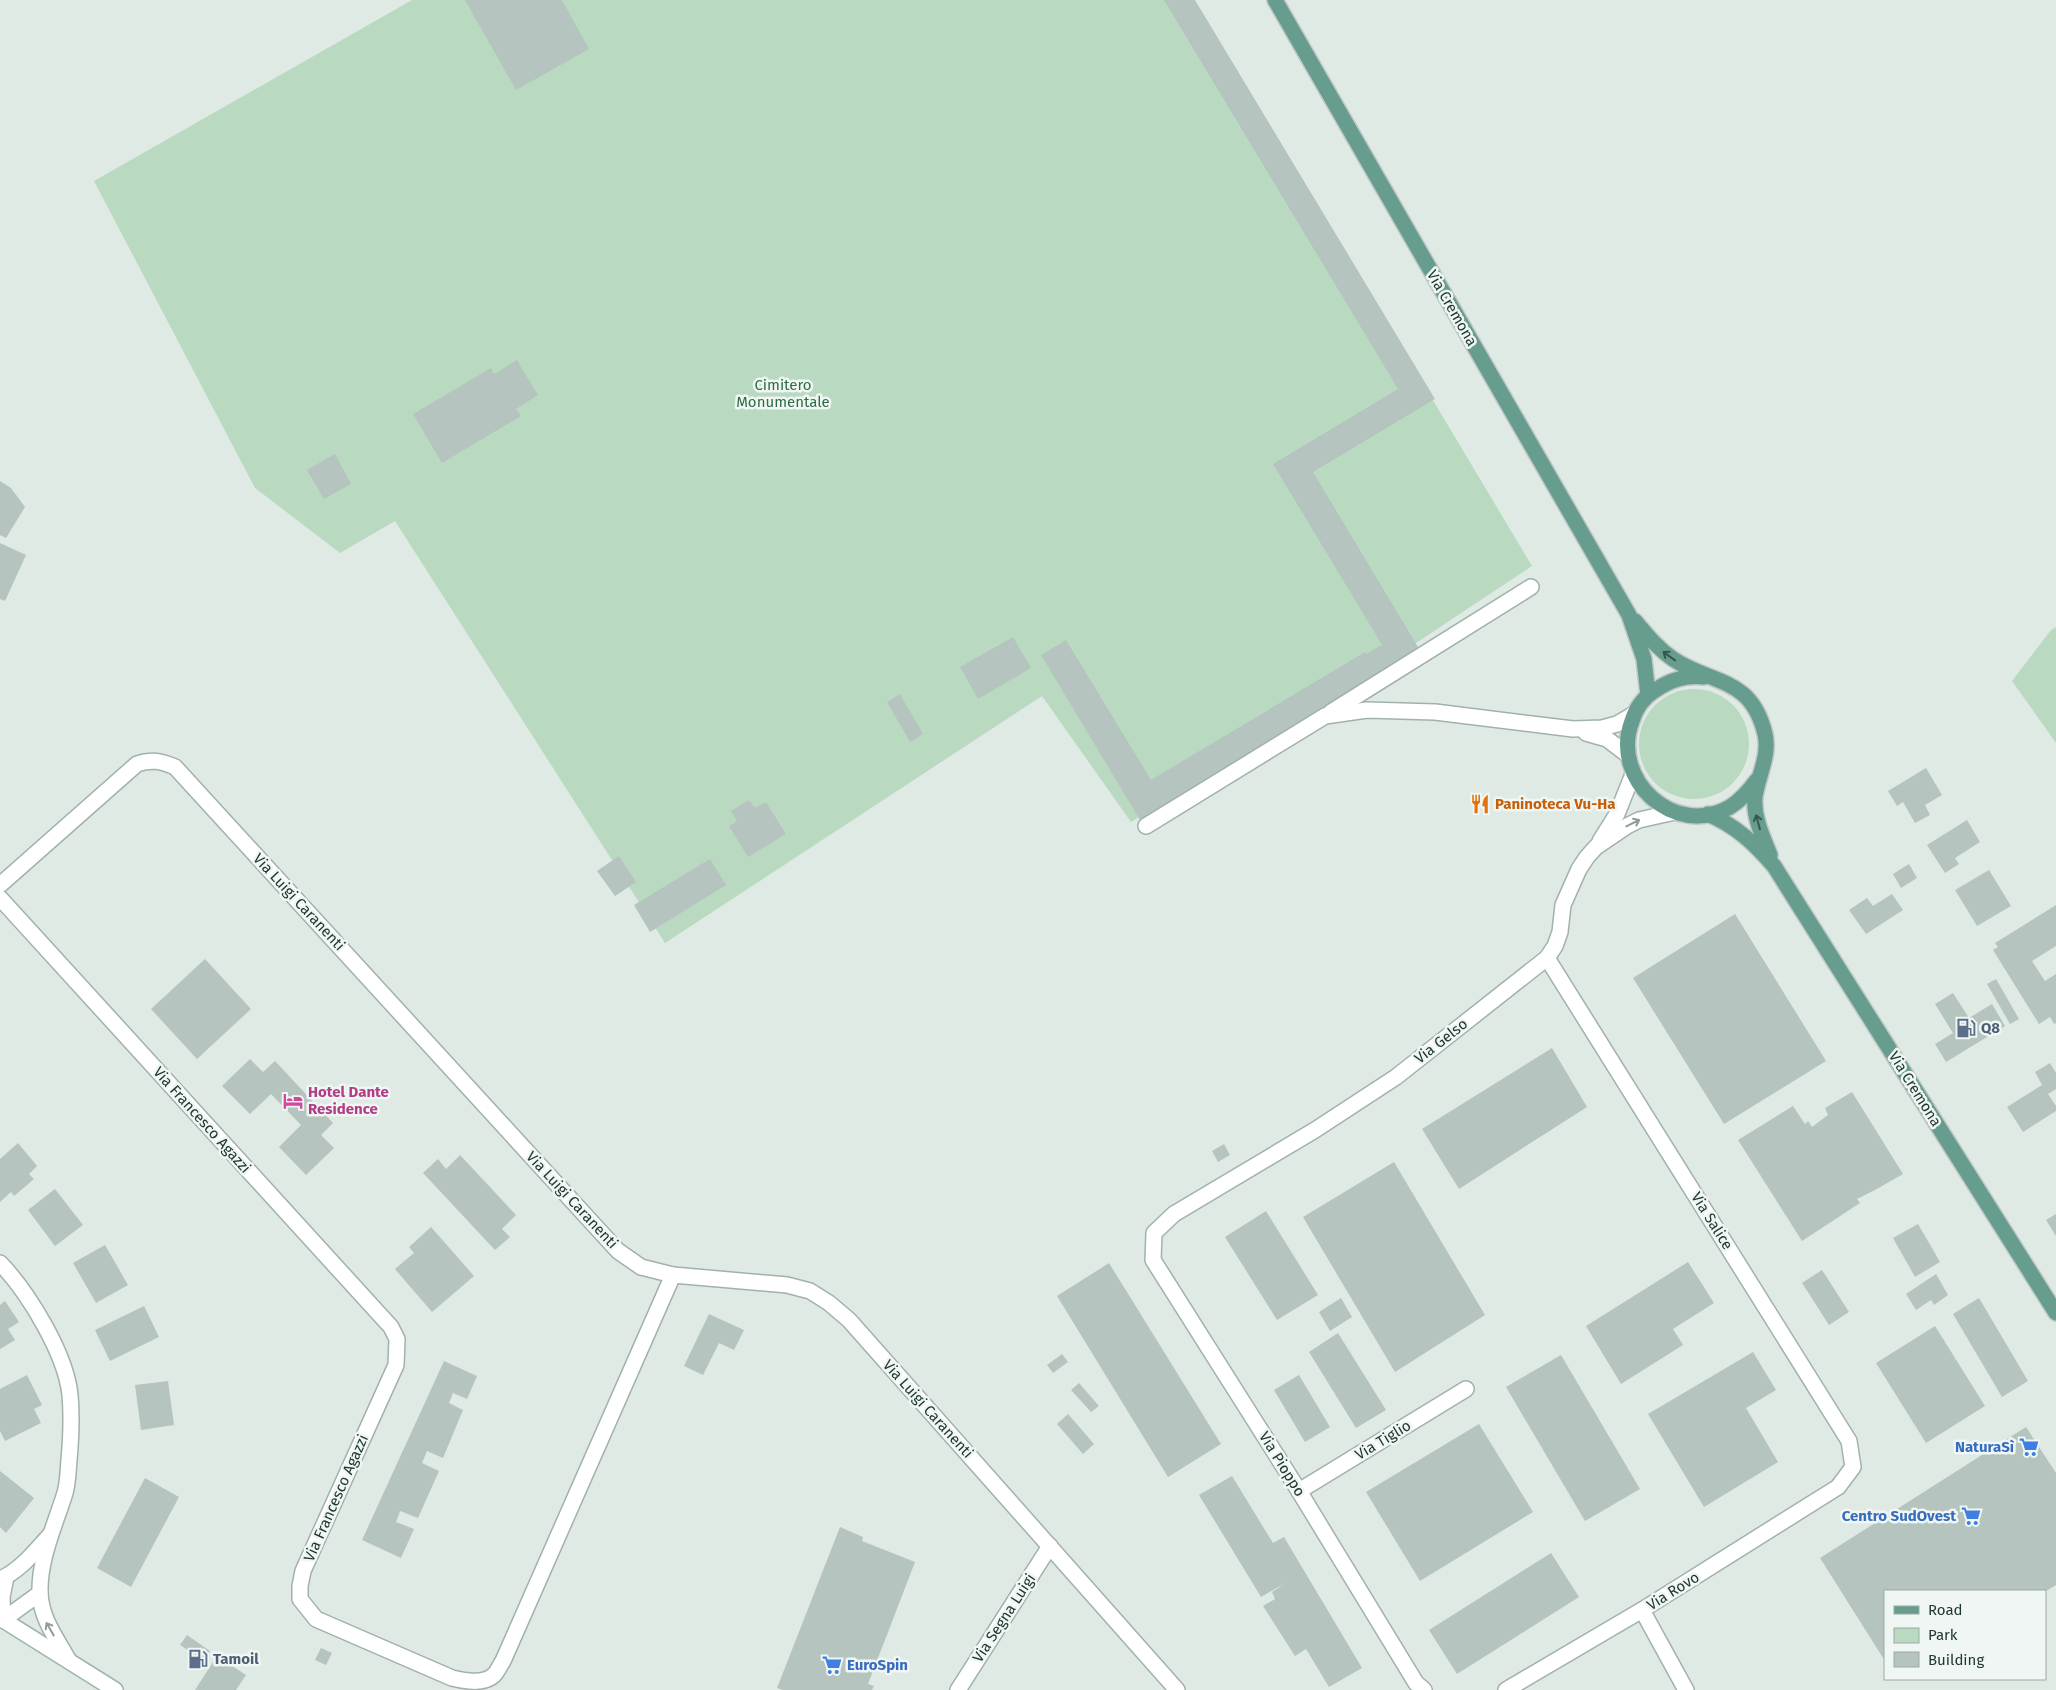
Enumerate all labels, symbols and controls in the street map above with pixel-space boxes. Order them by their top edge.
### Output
street label: Via Cremona [1423,267,1481,349]
park label: Cimitero Monumentale [736,376,830,411]
one-way arrow [1662,651,1676,661]
restaurant icon: Paninoteca Vu-Ha [1469,793,1491,815]
place label: Paninoteca Vu-Ha [1495,795,1616,813]
one-way arrow [1753,815,1762,831]
one-way arrow [1625,818,1640,827]
street label: Via Luigi Caranenti [249,850,349,954]
street label: Via Gelso [1411,1015,1471,1067]
fuel station icon: Q8 [1955,1017,1977,1039]
place label: Q8 [1981,1019,2000,1037]
street label: Via Cremona [1885,1048,1945,1130]
street label: Via Francesco Agazzi [149,1063,255,1177]
place label: Hotel Dante Residence [308,1083,389,1118]
hotel icon: Hotel Dante Residence [282,1090,304,1112]
street label: Via Luigi Caranenti [522,1148,622,1252]
street label: Via Salice [1687,1189,1737,1253]
street label: Via Luigi Caranenti [879,1356,977,1462]
street label: Via Tiglio [1352,1416,1414,1464]
street label: Via Pioppo [1255,1428,1309,1500]
street label: Via Francesco Agazzi [300,1432,372,1564]
supermarket icon: NaturaSì [2018,1436,2040,1458]
place label: NaturaSì [1955,1438,2015,1456]
supermarket icon: Centro SudOvest [1960,1505,1982,1527]
place label: Centro SudOvest [1842,1507,1956,1525]
street label: Via Rovo [1643,1568,1703,1614]
street label: Via Segna Luigi [969,1570,1039,1666]
legend [1884,1590,2046,1680]
text: Road [1928,1601,1963,1619]
one-way arrow [45,1622,55,1636]
text: Park [1928,1626,1958,1644]
fuel station icon: Tamoil [187,1648,209,1670]
place label: Tamoil [213,1650,259,1668]
text: Building [1928,1651,1984,1669]
supermarket icon: EuroSpin [821,1654,843,1676]
place label: EuroSpin [847,1656,908,1674]

